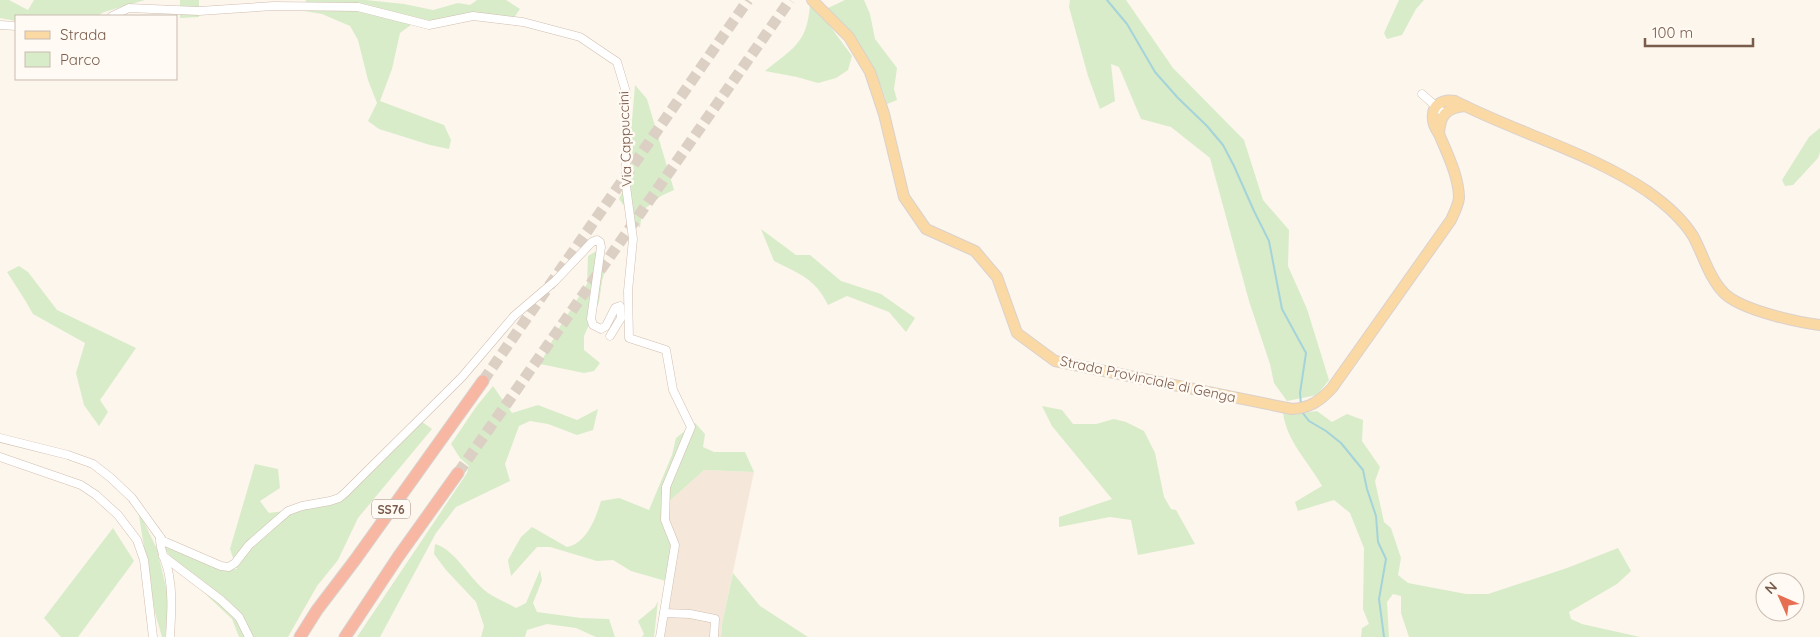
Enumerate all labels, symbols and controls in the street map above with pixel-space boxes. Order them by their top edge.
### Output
legend [15,15,178,80]
scale bar [1645,15,1752,47]
text: 100 m [1652,23,1693,42]
text: Strada [60,25,106,44]
text: Parco [60,50,100,69]
street label: Via Cappuccini [614,91,636,187]
street label: Strada Provinciale di Genga [1059,352,1237,406]
road number: SS76 [372,499,410,518]
north arrow [1755,572,1805,622]
text: N [1761,578,1781,598]

